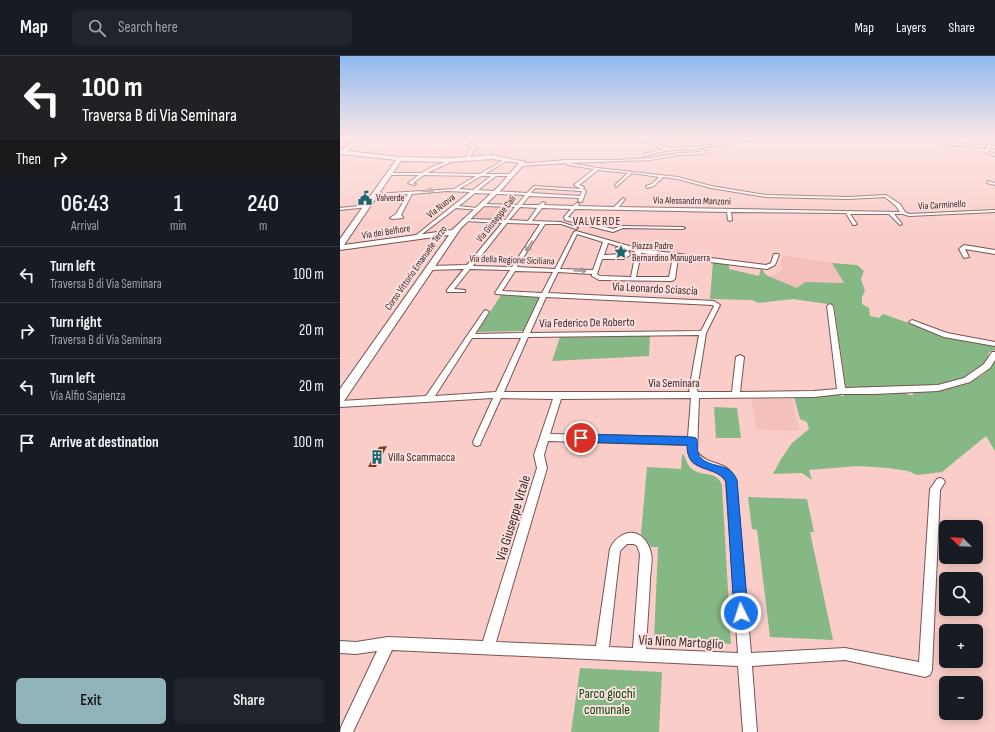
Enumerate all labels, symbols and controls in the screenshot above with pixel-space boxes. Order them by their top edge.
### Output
search box [72,10,352,46]
text: Map [20,16,48,39]
icon: search [86,17,108,39]
text: Search here [118,18,178,37]
text: Map [854,19,874,36]
text: Layers [896,19,926,36]
text: Share [948,19,975,36]
text: 100 m [82,71,143,104]
icon: left [16,72,68,124]
text: Traversa B di Via Seminara [82,105,237,126]
icon: right [49,148,71,170]
text: Then [16,150,41,169]
one-way arrow [421,188,434,195]
text: 06:43 [61,189,109,218]
text: 1 [174,189,183,218]
text: 240 [247,189,279,218]
public building icon: Valverde [357,190,373,206]
street label: Via Nuova [424,191,458,221]
place label: Valverde [376,192,405,204]
street label: Via Giuseppe Calì [474,193,519,245]
street label: Via Alessandro Manzoni [653,194,731,208]
street label: Via Carminello [918,198,966,212]
district label: VALVERDE [573,214,621,229]
text: Arrival [71,218,99,234]
text: min [170,218,186,234]
text: m [259,218,267,234]
street label: Via dei Belfiore [361,222,411,242]
street label: Corso Vittorio Emanuele Terzo [382,224,450,312]
one-way arrow [525,240,533,251]
place label: Piazza Padre Bernardino Manuguerra [632,240,710,264]
place icon: Piazza Padre Bernardino Manuguerra [613,244,629,260]
street label: Via della Regione Siciliana [469,253,555,267]
text: Turn left [50,257,95,276]
icon: left [16,264,38,286]
text: 100 m [293,265,324,284]
one-way arrow [573,268,586,275]
text: Traversa B di Via Seminara [50,276,162,292]
street label: Via Leonardo Sciascia [612,279,699,299]
text: Turn right [50,313,102,332]
street label: Via Federico De Roberto [539,315,635,331]
icon: right [16,320,38,342]
text: 20 m [299,321,324,340]
text: Traversa B di Via Seminara [50,332,162,348]
text: Turn left [50,369,95,388]
icon: left [16,376,38,398]
street label: Via Seminara [648,376,700,391]
text: 20 m [299,377,324,396]
text: Via Alfio Sapienza [50,388,125,404]
pin [564,421,598,455]
icon: arrive [570,427,592,449]
icon: arrive [16,432,38,454]
text: Arrive at destination [50,433,159,452]
text: 100 m [293,433,324,452]
building icon: Villa Scammacca [369,449,385,465]
place label: Villa Scammacca [388,450,455,465]
street label: Via Giuseppe Vitale [492,473,534,563]
north arrow [939,520,983,564]
map controls [939,520,983,720]
button: search [939,572,983,616]
position arrow [720,592,762,634]
button: + [939,624,983,668]
street label: Via Nino Martoglio [638,631,724,653]
button: − [939,676,983,720]
button: Exit [16,678,166,724]
button: Share [174,678,324,724]
park label: Parco giochi comunale [579,685,635,718]

